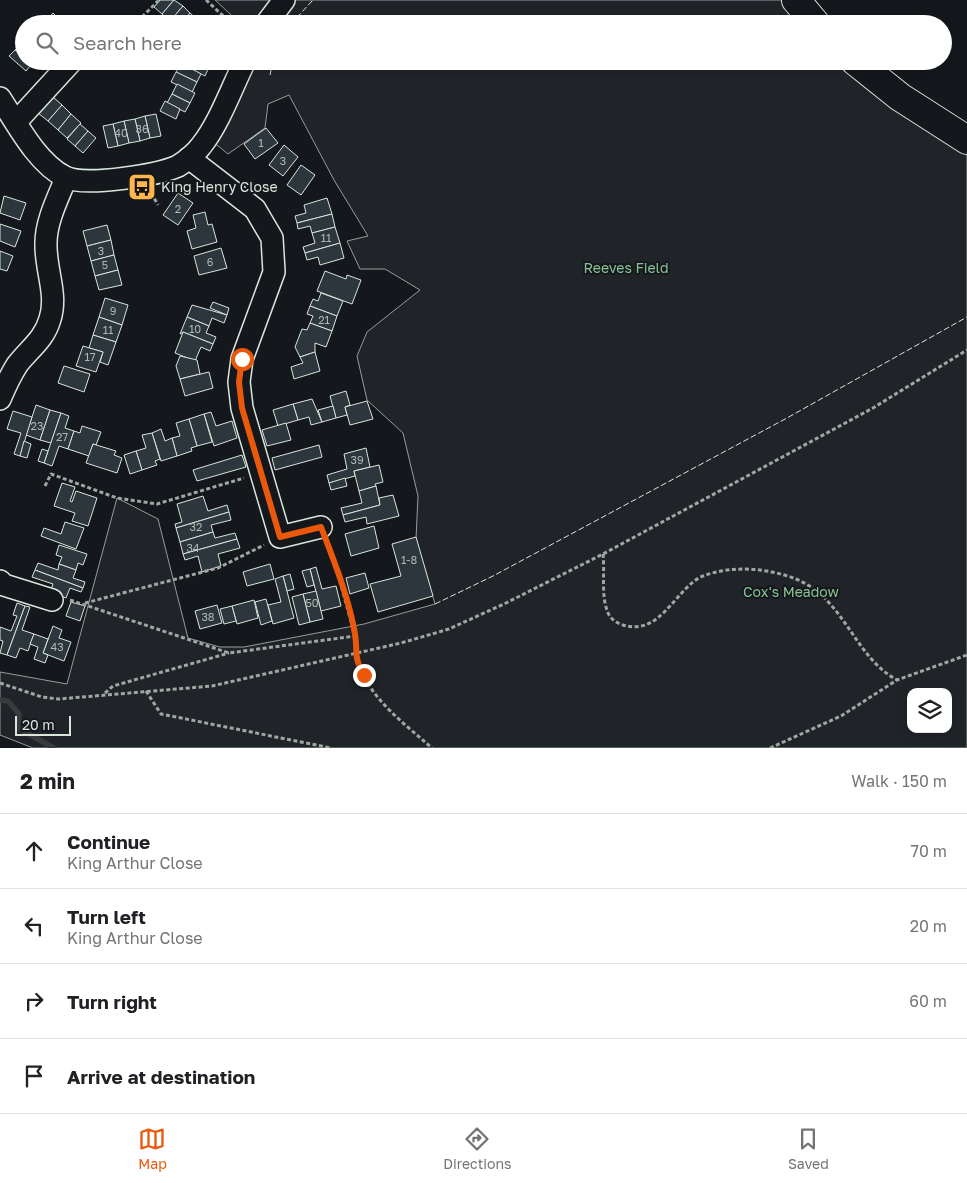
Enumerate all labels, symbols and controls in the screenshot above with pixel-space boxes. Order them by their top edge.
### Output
search box [15,15,952,70]
icon: search [33,29,61,57]
text: Search here [73,31,182,54]
house number: 36 [135,122,149,135]
house number: 40 [114,126,128,139]
house number: 1 [258,136,264,149]
house number: 3 [280,154,286,167]
bus stop icon: King Henry Close [127,172,157,202]
place label: King Henry Close [161,178,278,195]
house number: 2 [175,202,181,215]
house number: 11 [321,231,331,244]
house number: 3 [98,244,104,257]
house number: 6 [207,255,214,268]
house number: 5 [102,258,108,271]
park label: Reeves Field [583,259,669,276]
house number: 9 [110,304,116,317]
house number: 21 [318,313,330,326]
house number: 10 [189,322,201,335]
house number: 11 [103,323,113,336]
route start [231,348,254,371]
house number: 17 [84,350,96,363]
house number: 23 [31,419,43,432]
house number: 27 [56,430,68,443]
house number: 39 [350,453,364,466]
house number: 32 [190,520,202,533]
house number: 34 [186,541,200,554]
house number: 1-8 [401,553,417,566]
park label: Cox's Meadow [743,583,839,600]
house number: 50 [305,596,319,609]
house number: 38 [201,610,215,623]
house number: 43 [50,640,64,653]
route end [353,664,376,687]
map controls [907,688,952,733]
button: layers [907,688,952,733]
scale bar [15,713,71,736]
text: 20 m [22,716,55,733]
text: 2 min [20,768,75,794]
text: Walk · 150 m [851,771,947,791]
text: Continue [67,830,150,853]
icon: ahead [20,837,48,865]
text: 70 m [910,841,947,861]
text: King Arthur Close [67,853,203,873]
text: Turn left [67,905,146,928]
icon: left [20,912,48,940]
text: 20 m [910,916,947,936]
text: King Arthur Close [67,928,203,948]
icon: right [20,987,48,1015]
text: Turn right [67,990,157,1013]
text: 60 m [909,991,947,1011]
icon: arrive [20,1062,48,1090]
text: Arrive at destination [67,1065,255,1088]
tab: Map [138,1125,167,1172]
tab: Directions [443,1125,512,1172]
tab: Saved [788,1125,829,1172]

